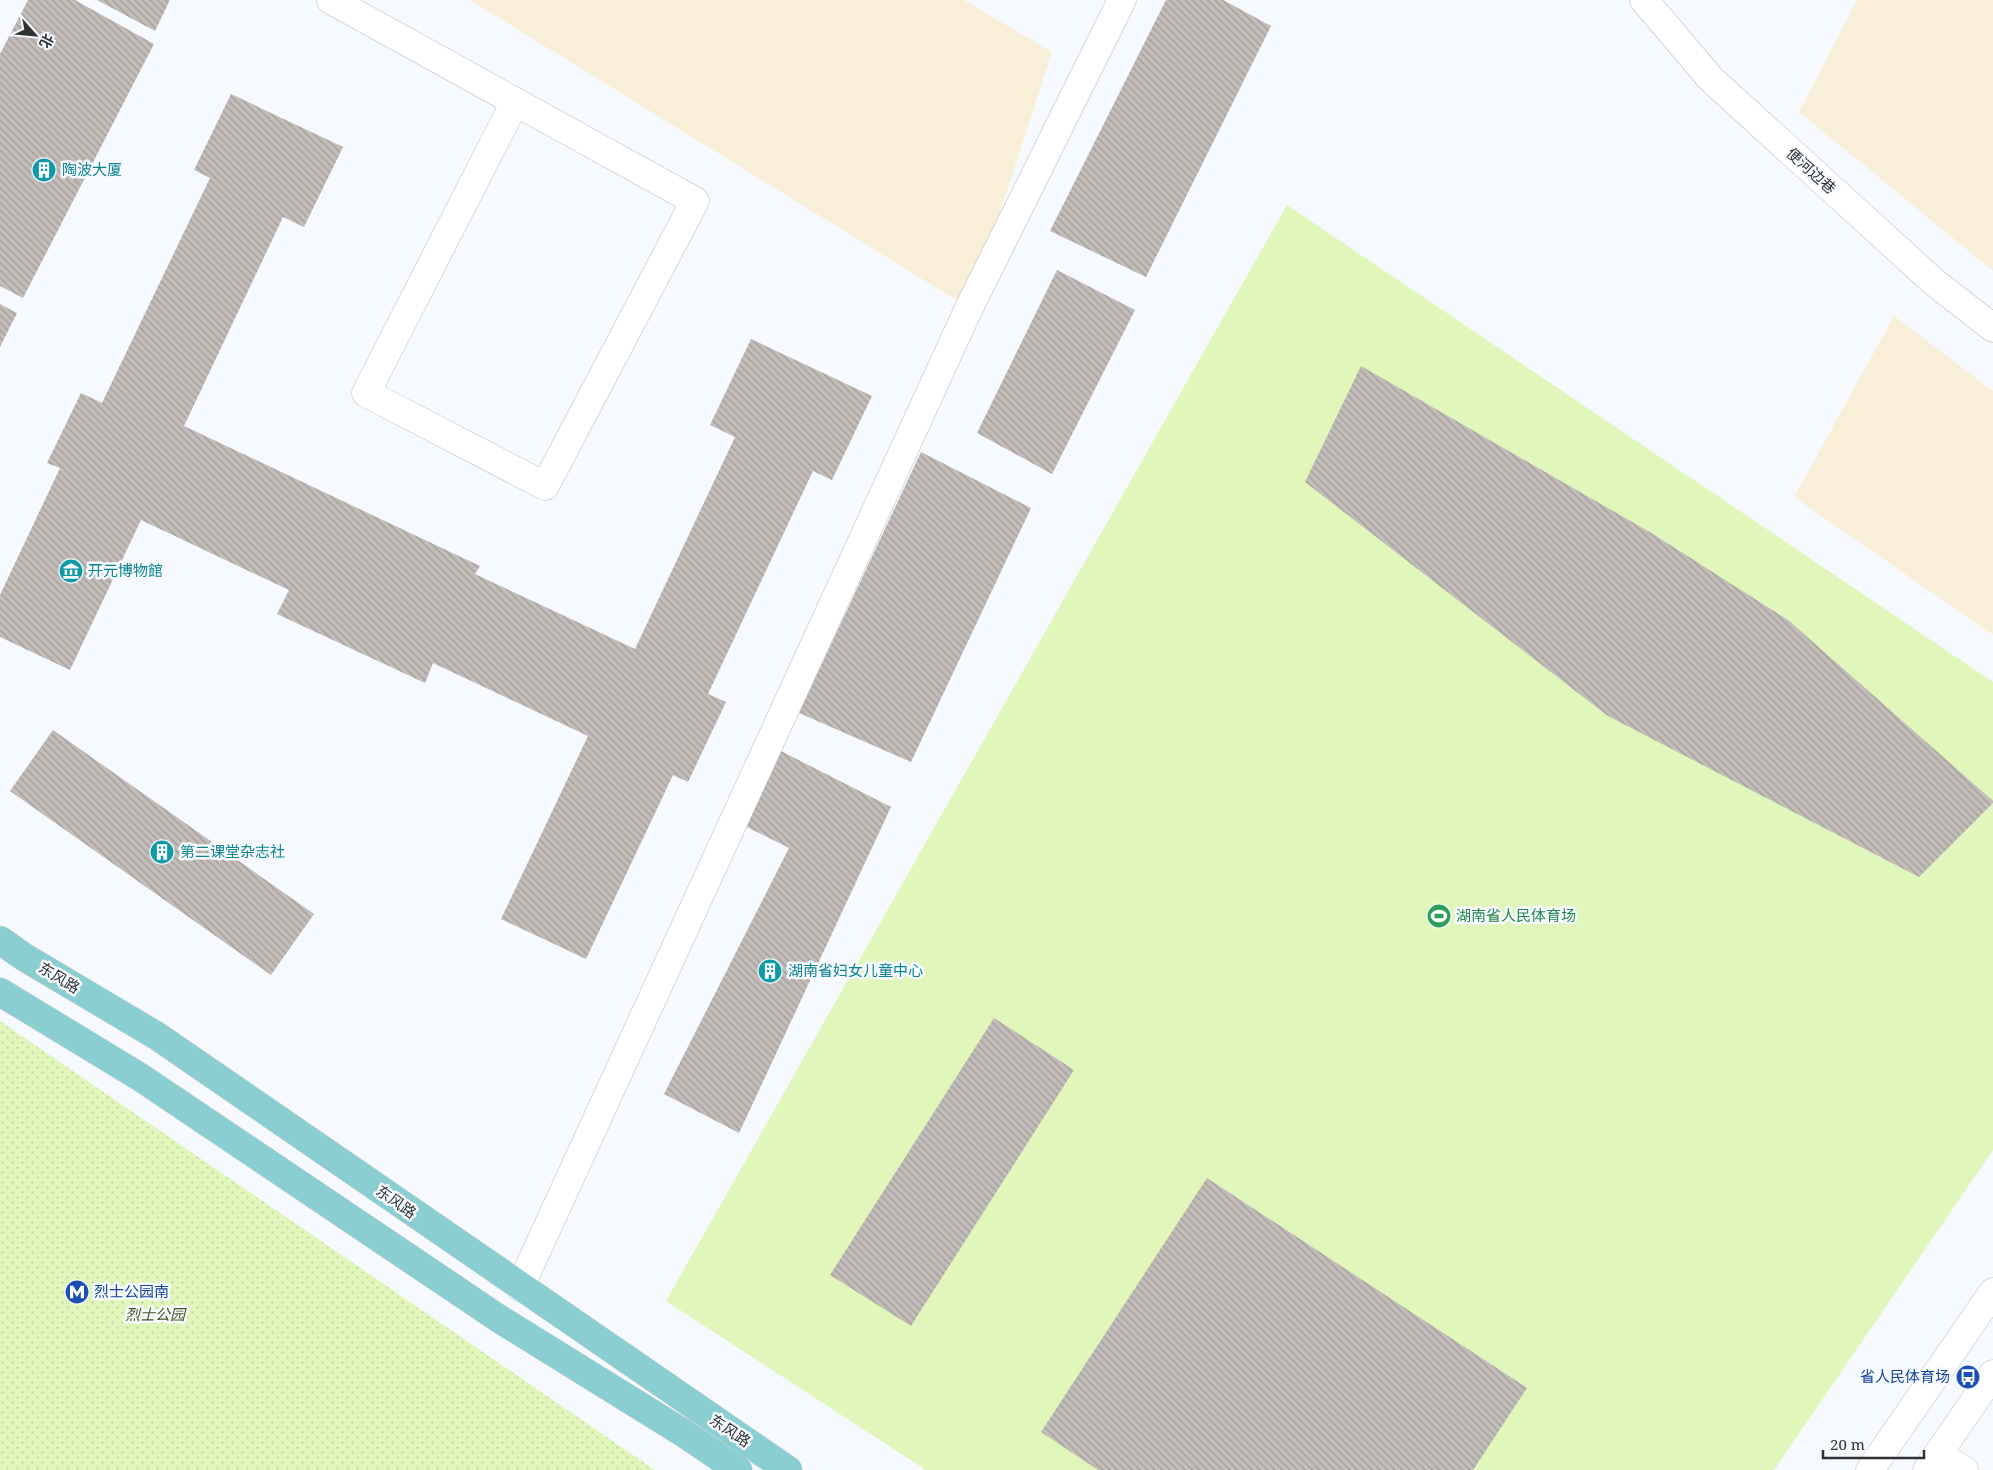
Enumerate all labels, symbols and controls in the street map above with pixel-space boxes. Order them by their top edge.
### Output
north arrow [10,10,60,60]
text: 北 [35,31,59,52]
street label: 便河边巷 [1783,143,1841,198]
building icon: 陶波大厦 [31,157,57,183]
place label: 陶波大厦 [62,159,122,179]
museum icon: 开元博物館 [58,558,84,584]
place label: 开元博物館 [88,560,163,580]
building icon: 第二课堂杂志社 [149,839,175,865]
place label: 第二课堂杂志社 [180,841,285,861]
sports icon: 湖南省人民体育场 [1426,903,1452,929]
place label: 湖南省人民体育场 [1456,905,1576,925]
street label: 东风路 [35,957,84,997]
building icon: 湖南省妇女儿童中心 [757,958,783,984]
place label: 湖南省妇女儿童中心 [788,960,923,980]
street label: 东风路 [372,1180,421,1222]
metro station icon: 烈士公园南 [64,1279,90,1305]
place label: 烈士公园南 [94,1281,169,1301]
park label: 烈士公园 [125,1304,187,1324]
bus stop icon: 省人民体育场 [1955,1364,1981,1390]
place label: 省人民体育场 [1860,1366,1950,1386]
street label: 东风路 [706,1409,755,1451]
scale bar [1823,1428,1924,1460]
text: 20 m [1830,1434,1865,1454]

